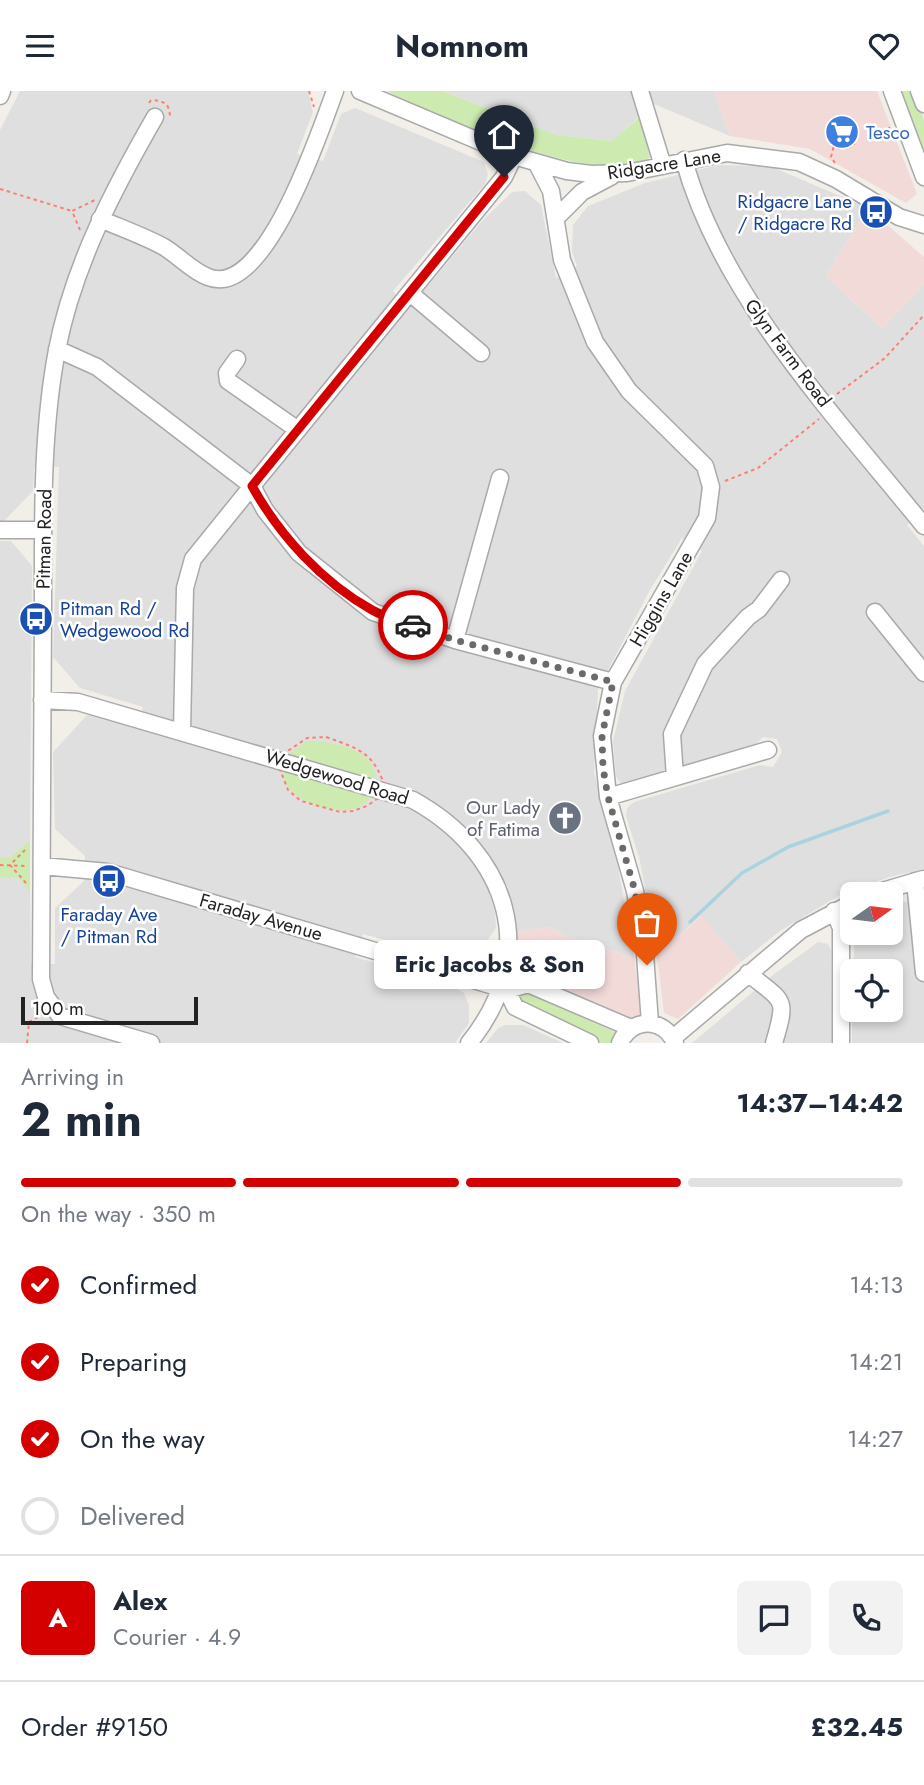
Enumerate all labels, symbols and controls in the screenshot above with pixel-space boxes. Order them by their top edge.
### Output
text: Nomnom [395,23,529,69]
icon: menu [21,27,59,65]
icon: heart [865,27,903,65]
pin [474,105,534,177]
supermarket icon: Tesco [823,113,861,151]
icon: home [485,116,523,154]
place label: Tesco [866,119,910,146]
street label: Ridgacre Lane [605,142,723,186]
place label: Ridgacre Lane / Ridgacre Rd [737,188,852,237]
bus stop icon: Ridgacre Lane / Ridgacre Rd [857,193,895,231]
street label: Glyn Farm Road [738,293,838,413]
street label: Pitman Road [30,489,58,589]
street label: Higgins Lane [623,546,699,652]
courier [378,590,448,660]
place label: Pitman Rd / Wedgewood Rd [60,595,190,644]
bus stop icon: Pitman Rd / Wedgewood Rd [17,600,55,638]
icon: car [394,606,432,644]
street label: Wedgewood Road [262,742,412,812]
place label: Our Lady of Fatima [466,794,541,843]
church icon: Our Lady of Fatima [546,799,584,837]
bus stop icon: Faraday Ave / Pitman Rd [90,862,128,900]
north arrow [840,882,903,945]
map controls [840,882,903,1022]
street label: Faraday Avenue [196,887,326,948]
pin [617,893,677,965]
place label: Faraday Ave / Pitman Rd [60,901,158,950]
icon: bag [628,904,666,942]
callout: Eric Jacobs & Son [374,941,605,989]
text: Eric Jacobs & Son [395,947,584,981]
button: locate [840,959,903,1022]
scale bar [21,994,198,1026]
text: 100 m [32,995,84,1022]
text: Arriving in [21,1060,124,1094]
text: 14:37–14:42 [736,1084,903,1122]
text: 2 min [21,1087,142,1153]
text: On the way · 350 m [21,1197,216,1231]
icon: check [21,1266,59,1304]
text: Confirmed [80,1266,197,1304]
text: 14:13 [849,1268,903,1302]
icon: check [21,1343,59,1381]
text: Preparing [80,1343,187,1381]
text: 14:21 [849,1345,903,1379]
icon: check [21,1420,59,1458]
text: On the way [80,1420,205,1458]
text: 14:27 [847,1422,903,1456]
text: Delivered [80,1497,185,1535]
button: chat [737,1581,811,1655]
button: phone [829,1581,903,1655]
text: Alex [113,1582,167,1620]
text: A [48,1599,68,1637]
text: Courier · 4.9 [113,1620,241,1654]
text: Order #9150 [21,1708,168,1746]
text: £32.45 [811,1708,903,1746]

